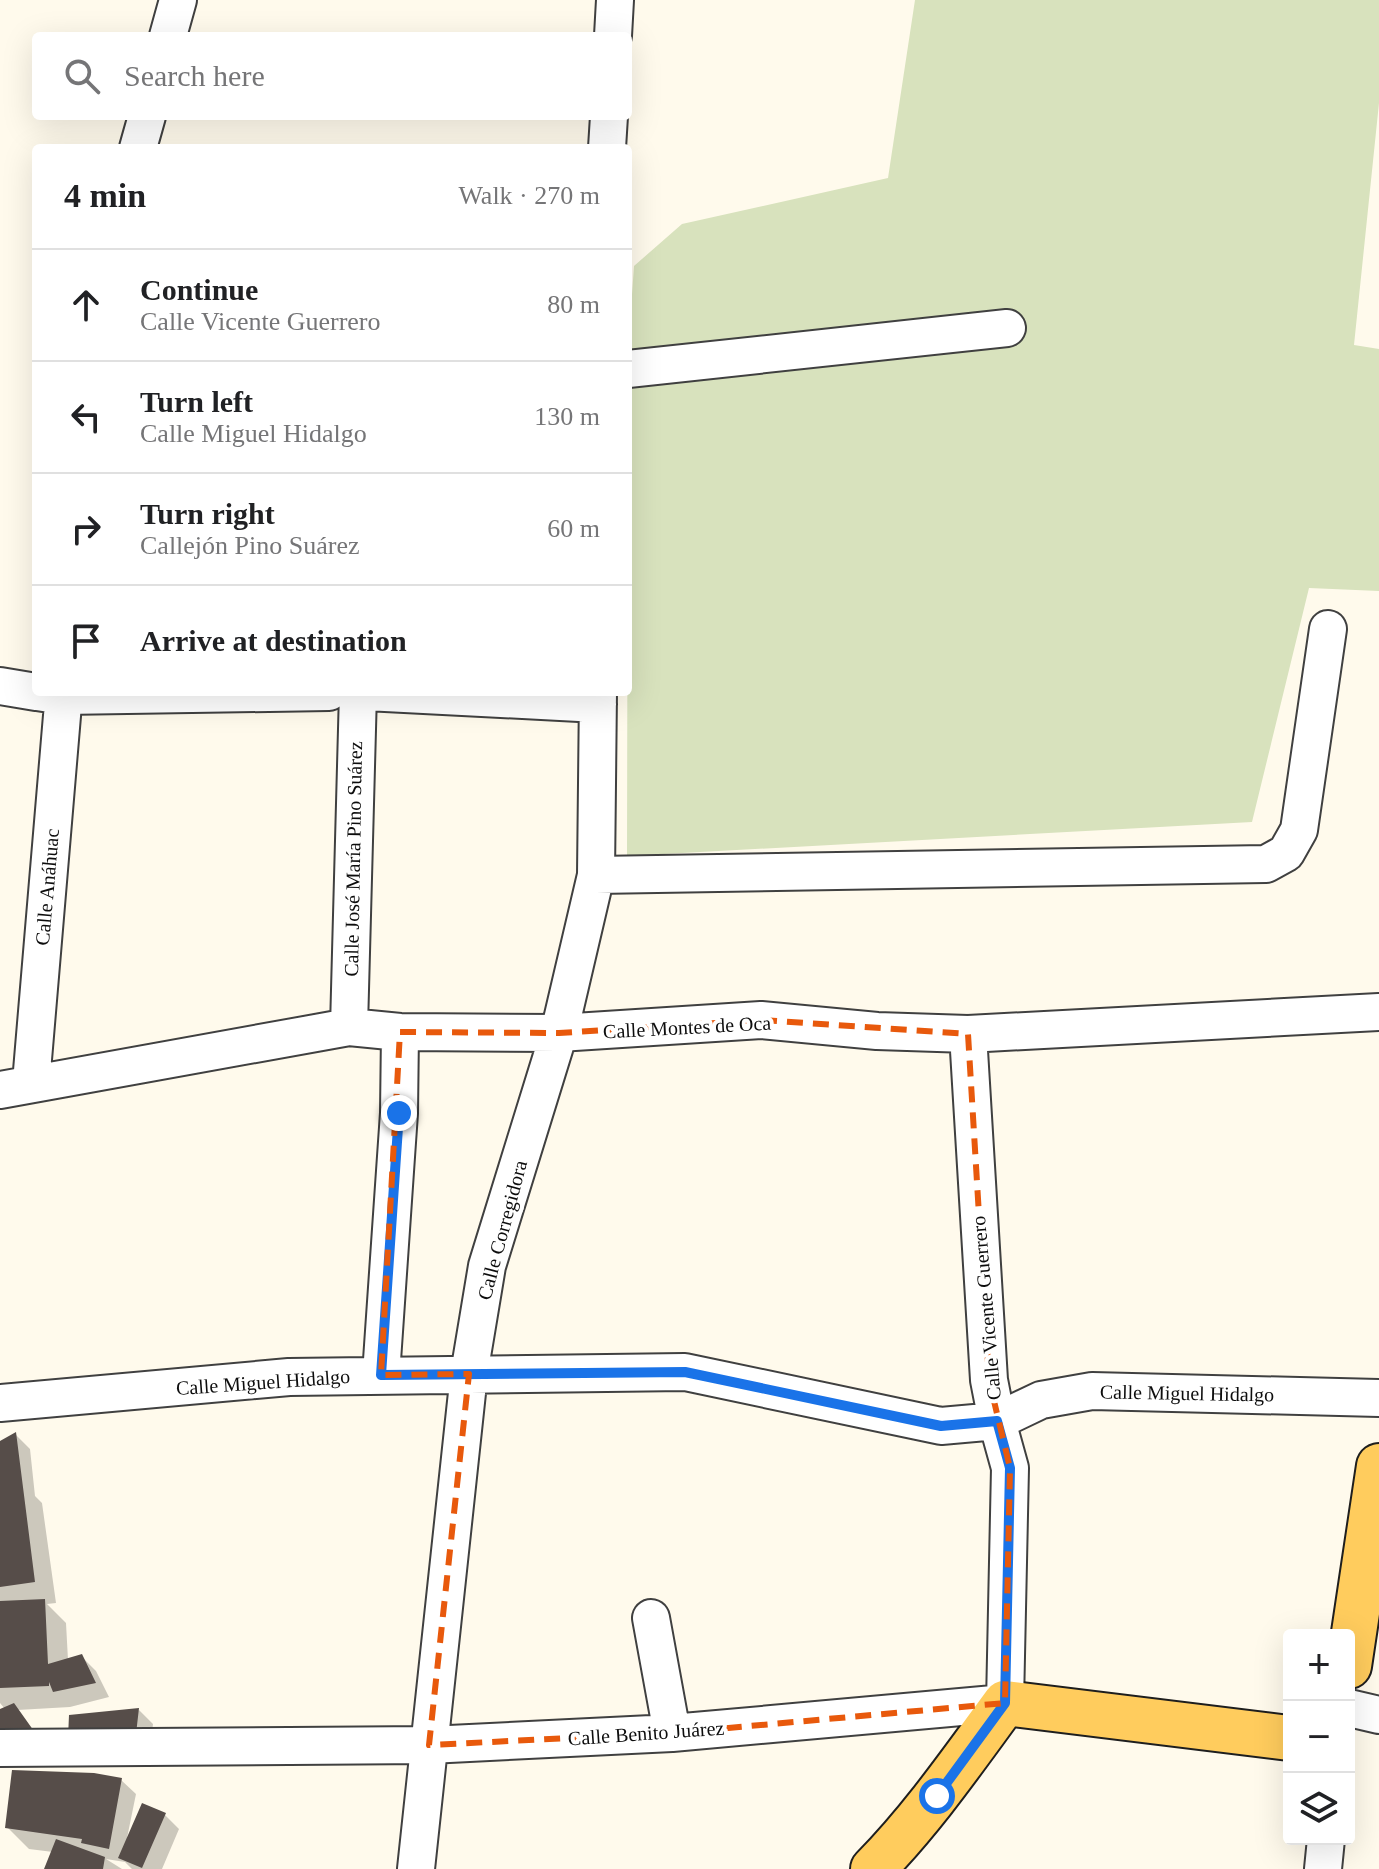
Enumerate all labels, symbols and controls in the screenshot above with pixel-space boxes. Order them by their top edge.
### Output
search box [32,32,632,120]
icon: search [60,54,104,98]
text: Search here [124,59,265,92]
text: 4 min [64,177,146,214]
text: Walk · 270 m [458,181,600,210]
text: Continue [140,273,258,306]
icon: ahead [64,283,108,327]
text: 80 m [547,290,600,319]
text: Calle Vicente Guerrero [140,307,381,336]
text: Turn left [140,385,253,418]
icon: left [64,395,108,439]
text: 130 m [534,402,600,431]
text: Calle Miguel Hidalgo [140,419,367,448]
text: Turn right [140,497,275,530]
icon: right [64,507,108,551]
text: 60 m [547,514,600,543]
text: Callejón Pino Suárez [140,531,360,560]
icon: arrive [64,619,108,663]
text: Arrive at destination [140,624,407,657]
street label: Calle José María Pino Suárez [340,741,366,977]
street label: Calle Anáhuac [31,828,63,946]
street label: Calle Montes de Oca [602,1012,772,1042]
route end [381,1095,417,1131]
street label: Calle Corregidora [473,1158,532,1303]
street label: Calle Vicente Guerrero [967,1215,1005,1401]
street label: Calle Miguel Hidalgo [175,1365,351,1400]
street label: Calle Miguel Hidalgo [1100,1380,1274,1407]
map controls [1283,1629,1355,1845]
button: + [1283,1629,1355,1701]
button: − [1283,1701,1355,1773]
street label: Calle Benito Juárez [567,1717,725,1749]
button: layers [1283,1773,1355,1845]
route start [919,1778,955,1814]

